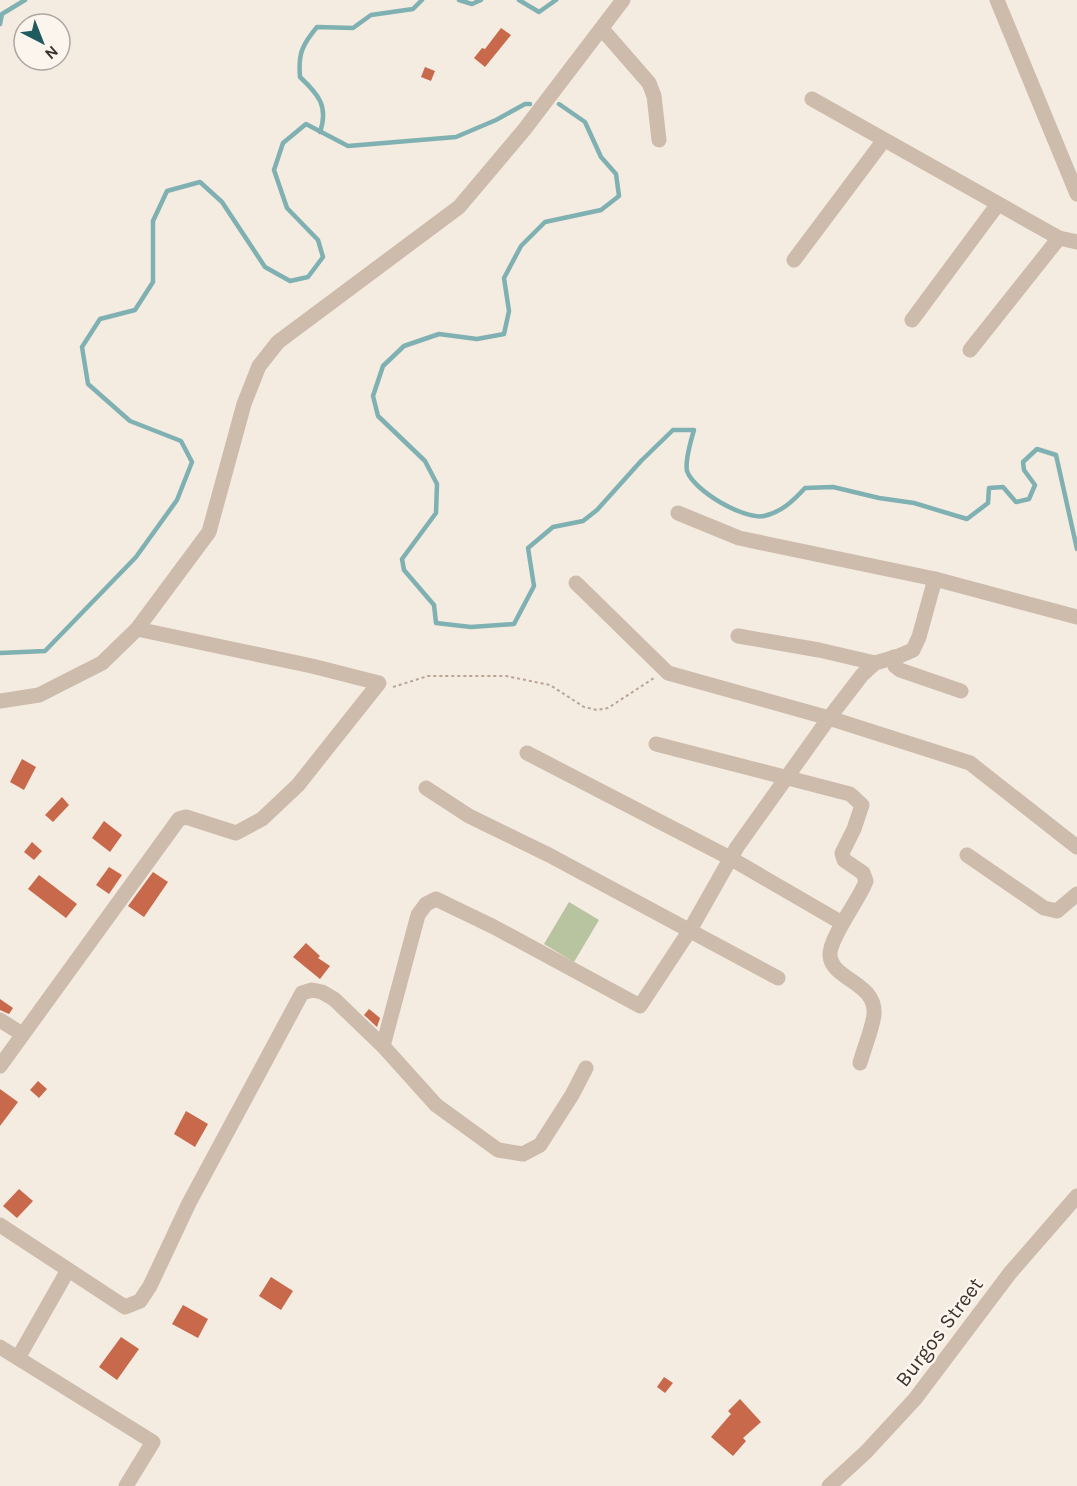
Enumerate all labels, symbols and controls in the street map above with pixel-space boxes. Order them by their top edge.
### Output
north arrow [12,12,72,72]
text: N [41,42,62,64]
street label: Burgos Street [890,1273,988,1391]

